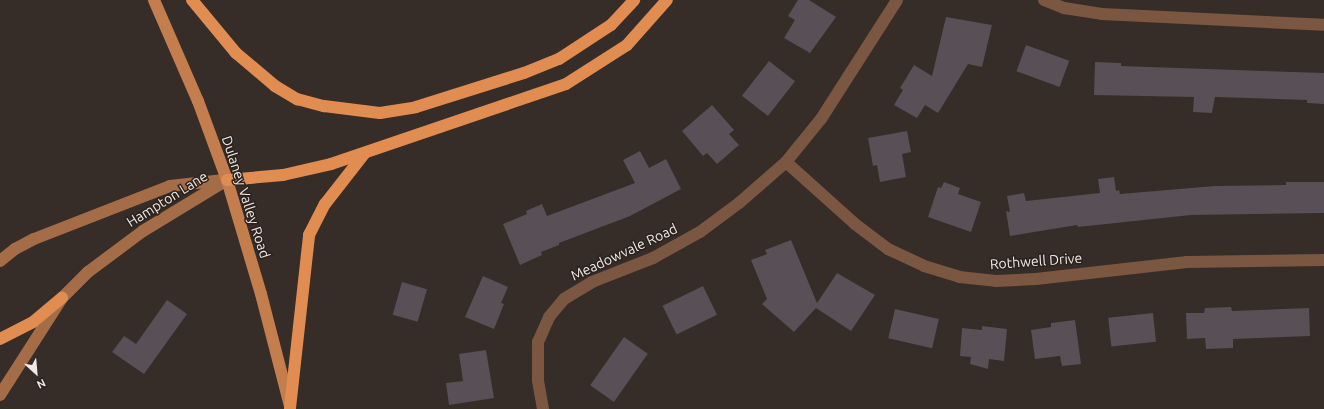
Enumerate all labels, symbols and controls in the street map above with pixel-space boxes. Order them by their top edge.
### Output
street label: Dulaney Valley Road [218,134,274,260]
street label: Hampton Lane [123,167,211,231]
street label: Meadowvale Road [568,220,680,284]
street label: Rothwell Drive [989,249,1083,273]
north arrow [16,353,56,393]
text: N [35,377,48,391]

